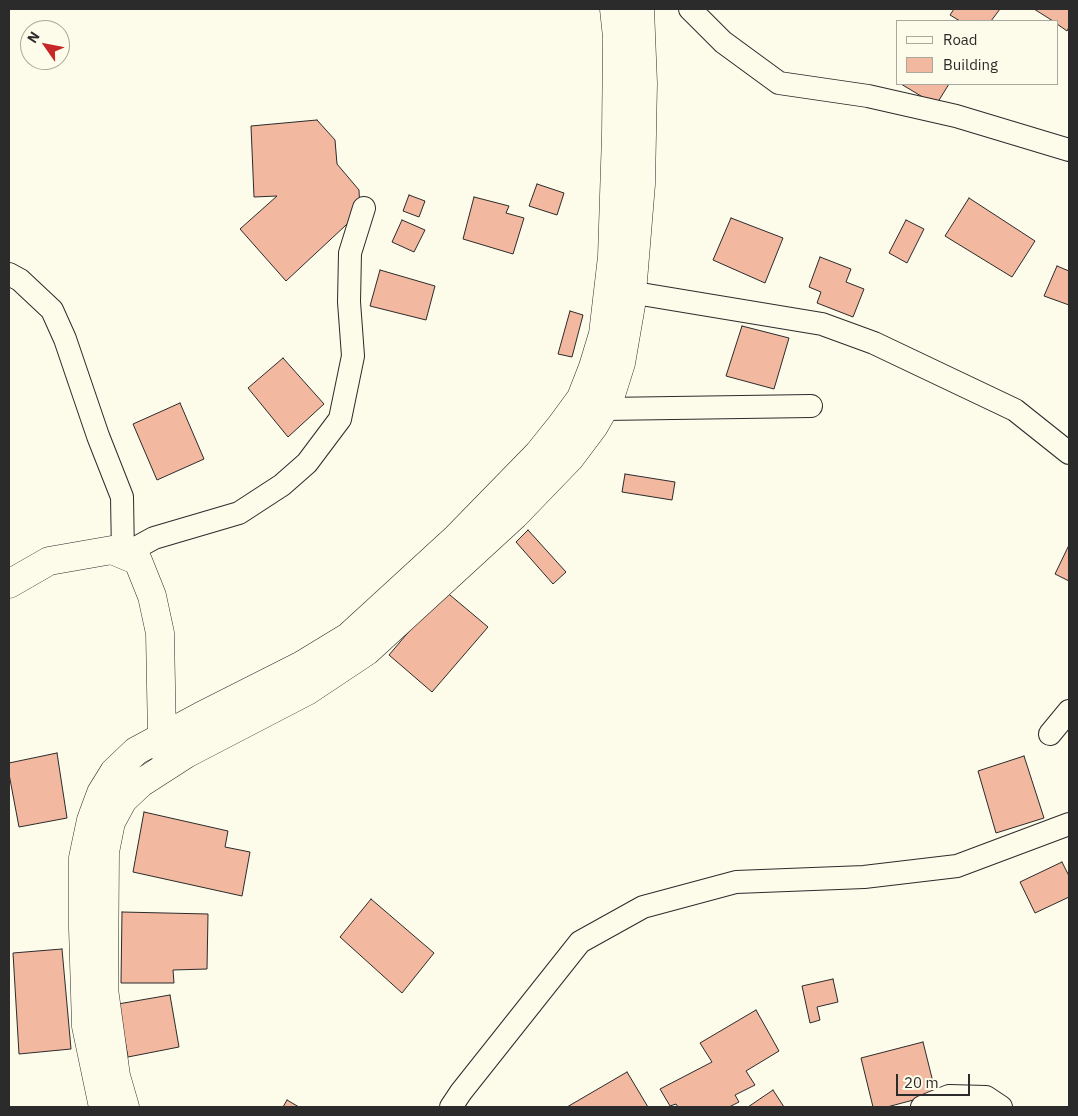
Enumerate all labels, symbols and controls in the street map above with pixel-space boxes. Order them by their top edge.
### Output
north arrow [20,20,70,70]
legend [896,20,1058,85]
text: N [23,28,44,47]
text: Road [943,30,978,49]
text: Building [943,55,998,74]
scale bar [898,1064,972,1096]
text: 20 m [904,1073,939,1092]

